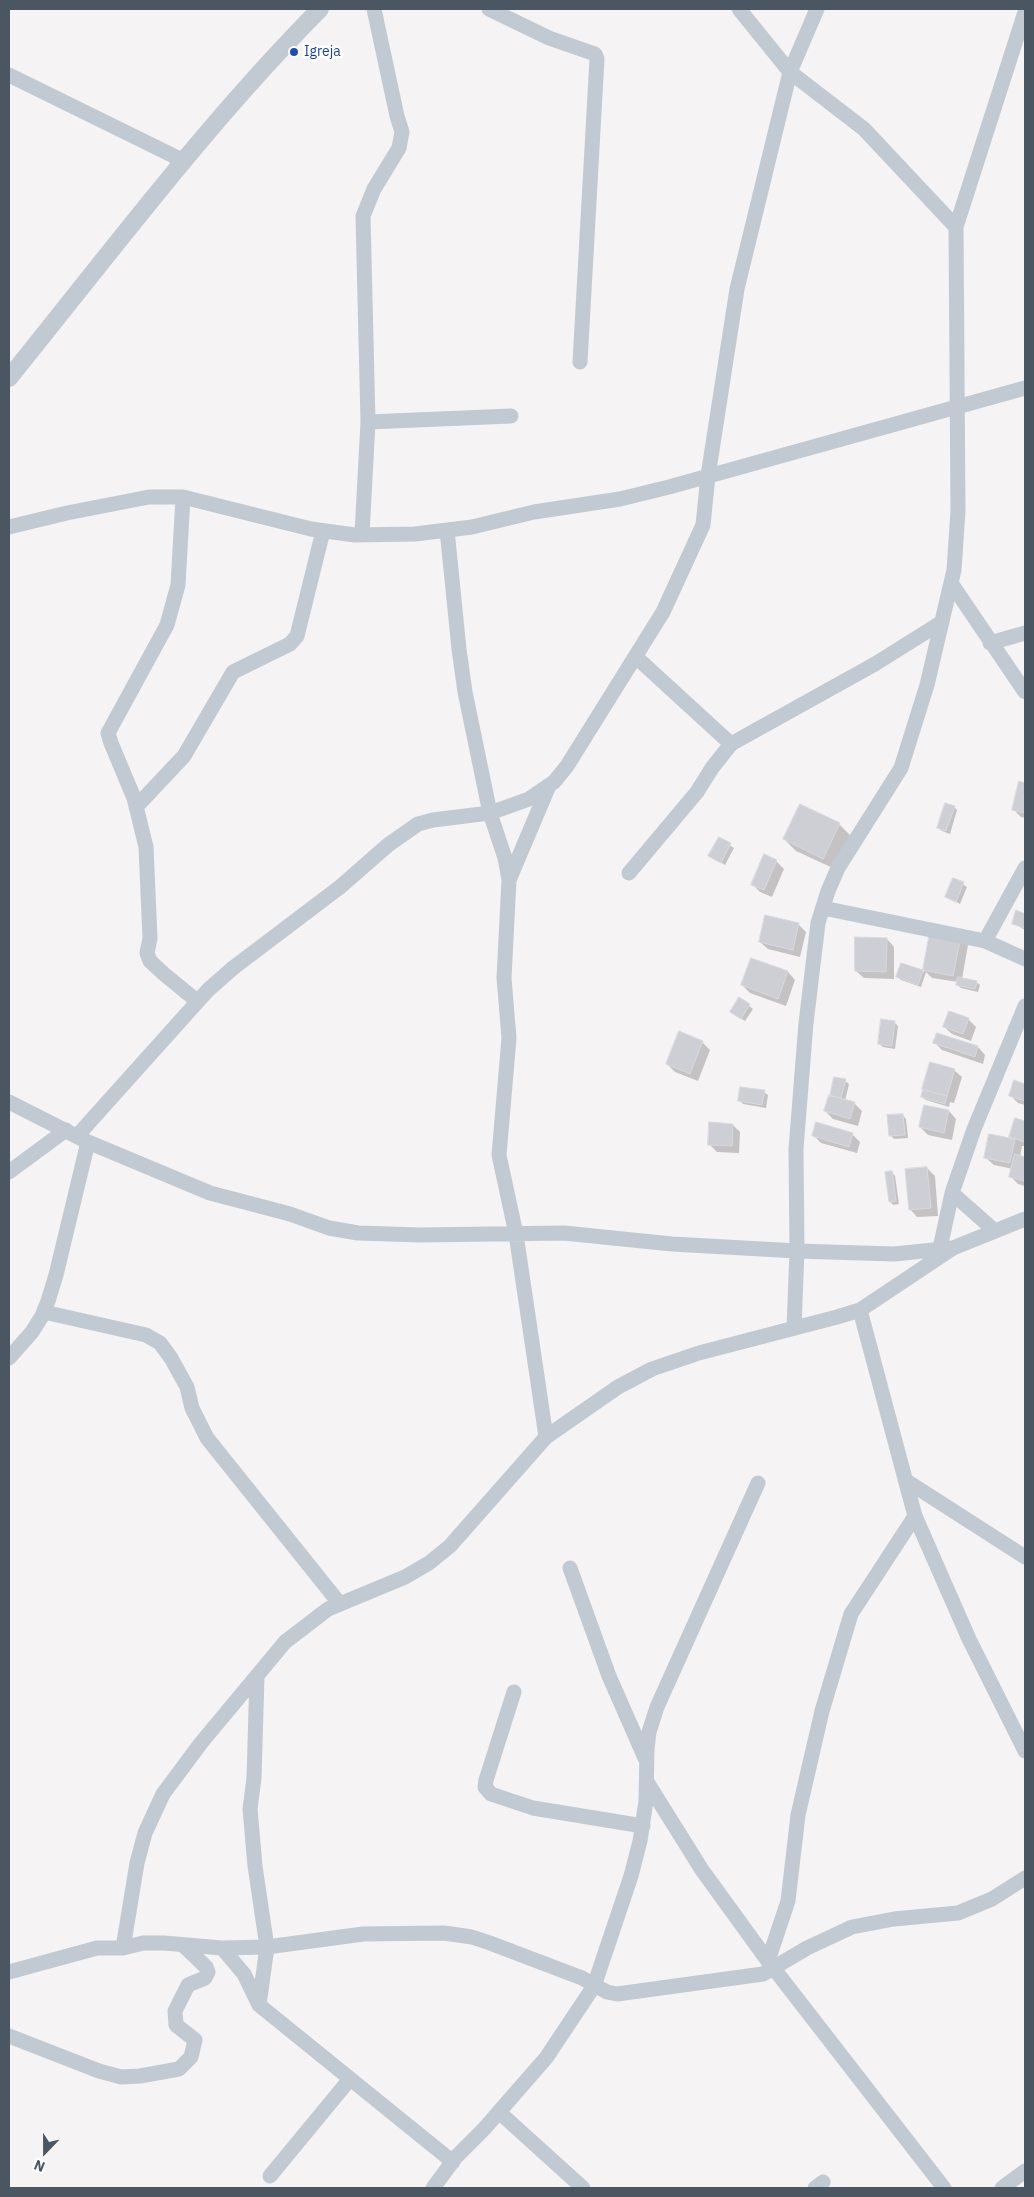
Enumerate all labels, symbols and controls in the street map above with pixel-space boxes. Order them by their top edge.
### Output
place label: Igreja [304,44,341,60]
marker: Igreja [288,46,300,58]
north arrow [20,2127,70,2177]
text: N [31,2156,47,2176]

